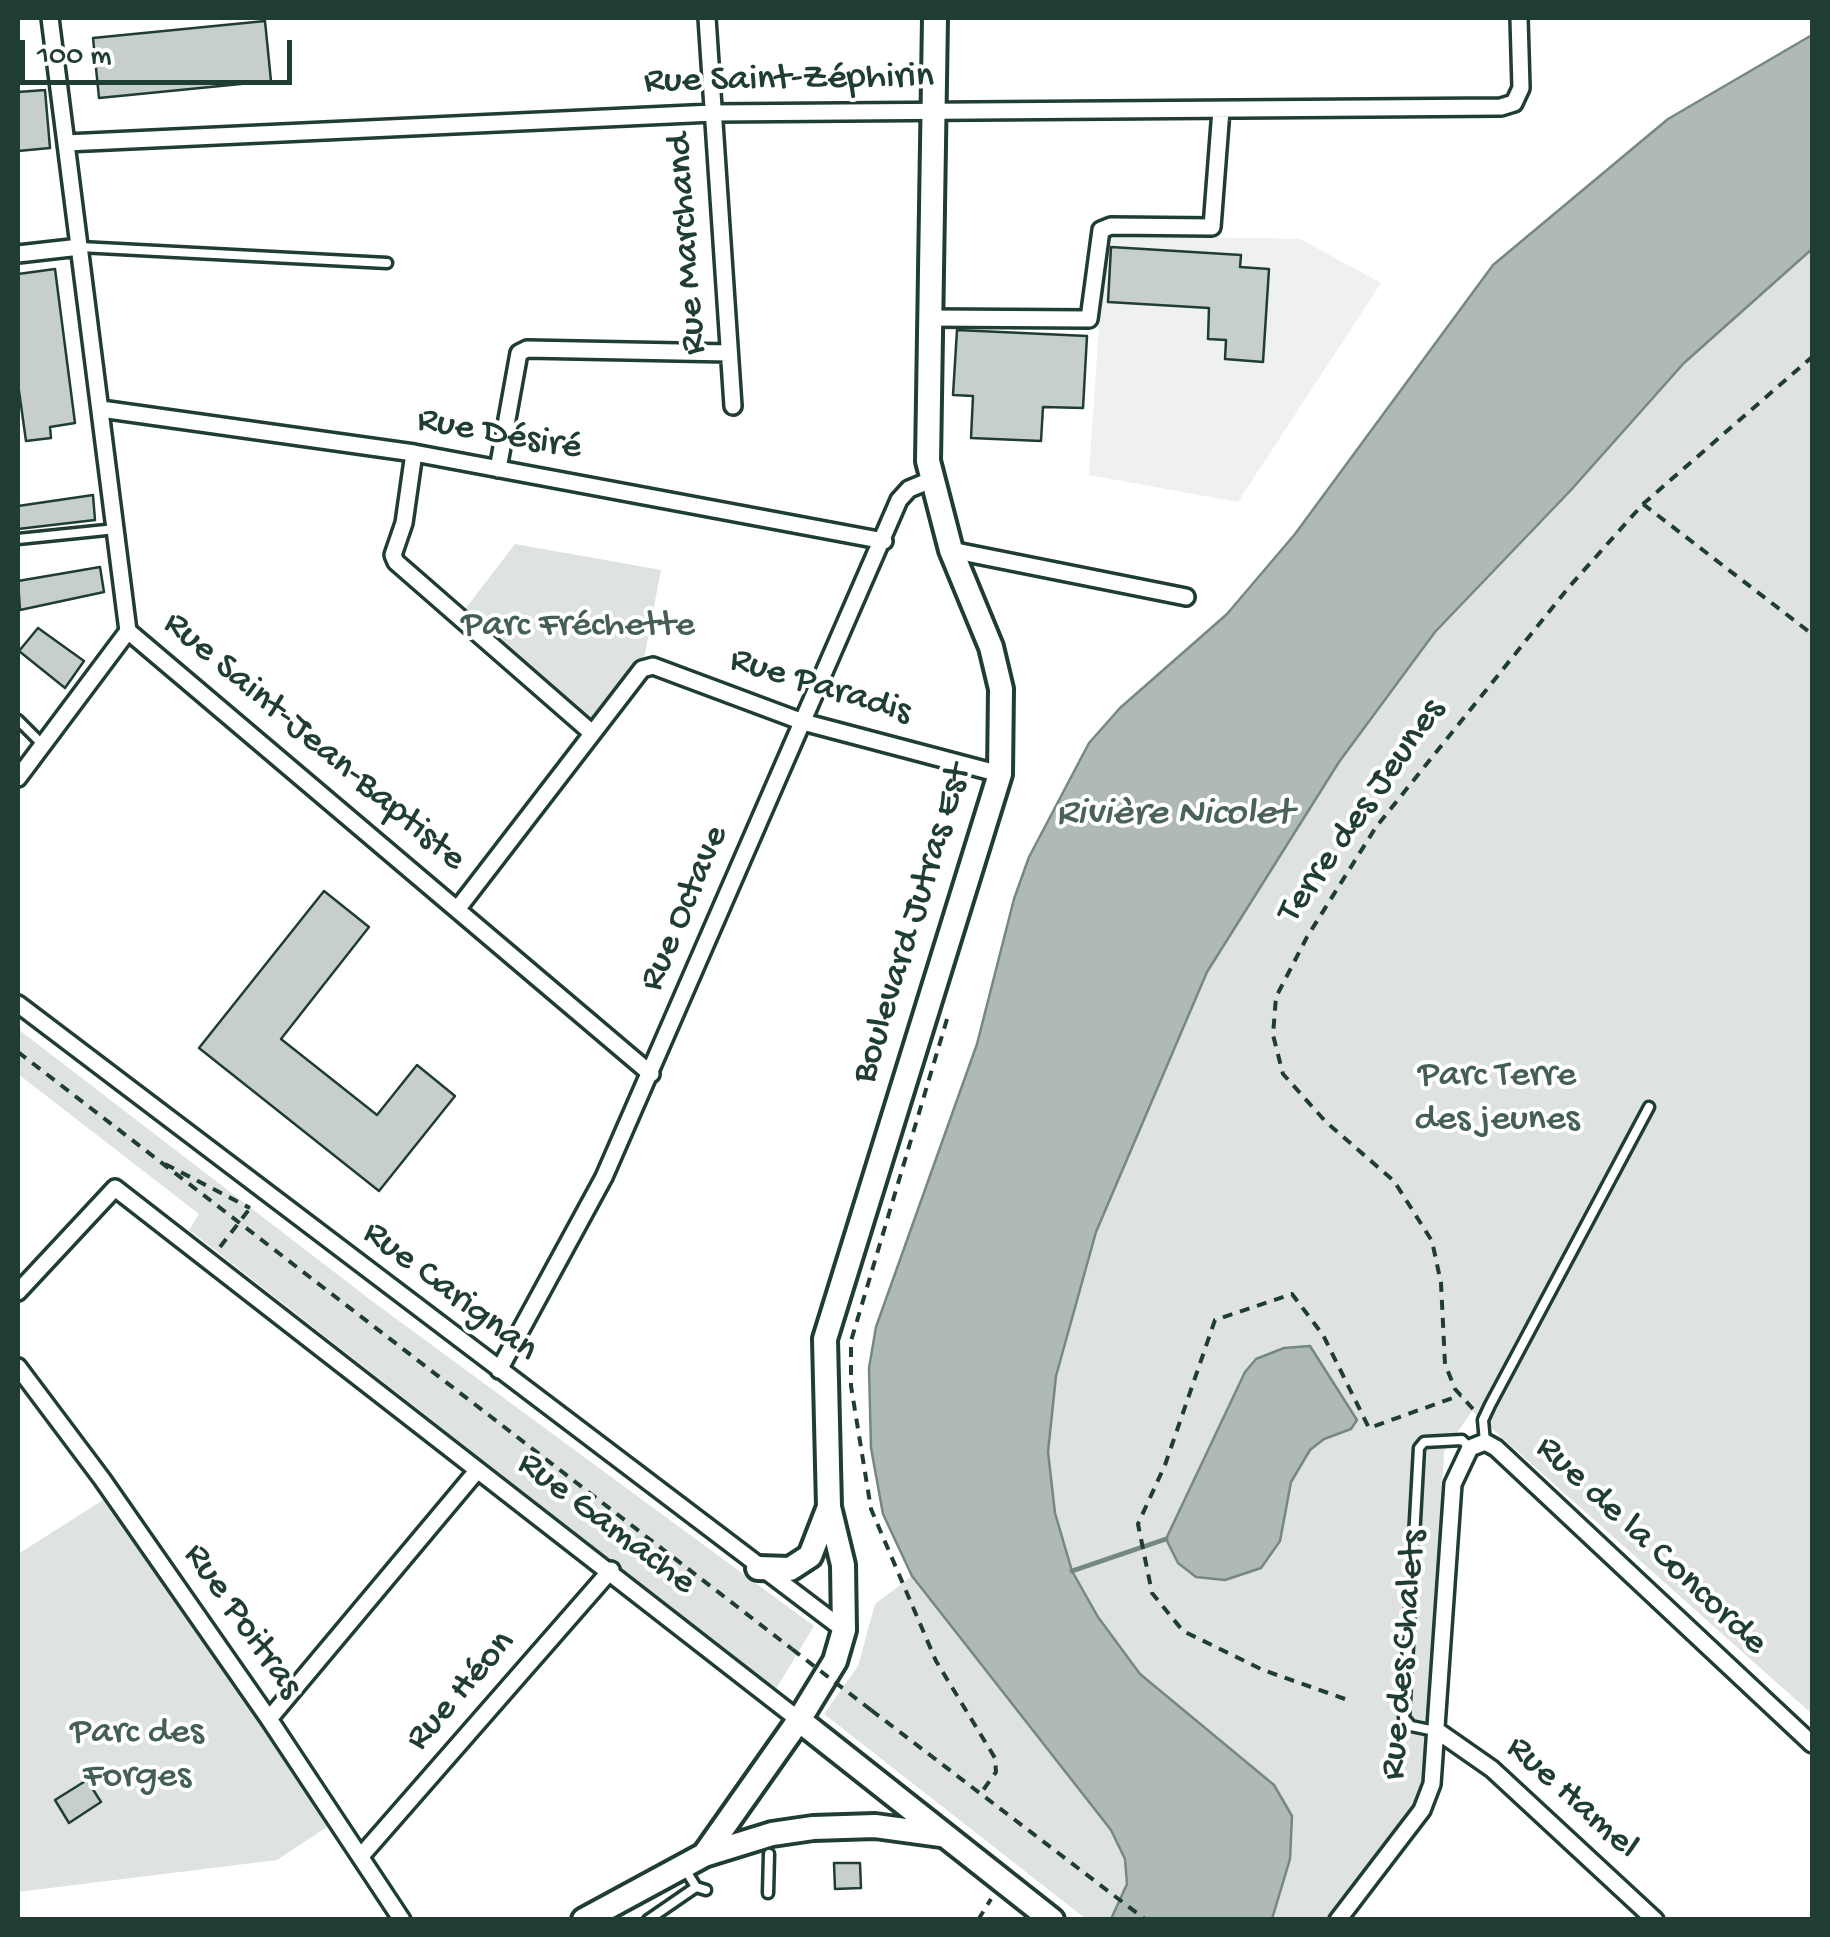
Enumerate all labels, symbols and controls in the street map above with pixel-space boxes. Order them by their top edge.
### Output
scale bar [25,20,298,82]
text: 100 m [37,40,112,75]
street label: Rue Saint-Zéphirin [644,56,934,106]
street label: Rue Marchand [659,132,719,356]
street label: Rue Désiré [413,399,585,473]
street label: Rue Saint-Jean-Baptiste [152,603,474,883]
park label: Parc Fréchette [461,604,695,650]
street label: Rue Paradis [724,639,916,737]
street label: Terre des Jeunes [1269,691,1457,933]
street label: Boulevard Jutras Est [844,759,984,1089]
water label: Rivière Nicolet [1056,792,1292,840]
street label: Rue Octave [631,819,741,999]
park label: Parc Terre des jeunes [1414,1054,1580,1144]
street label: Rue Carignan [352,1212,546,1374]
street label: Rue de la Concorde [1524,1427,1776,1667]
street label: Rue Gamache [506,1443,704,1607]
street label: Rue des Chalets [1372,1528,1440,1782]
street label: Rue Poitras [171,1535,311,1709]
street label: Rue Héon [397,1622,527,1762]
park label: Parc des Forges [70,1711,204,1800]
street label: Rue Hamel [1495,1727,1647,1871]

